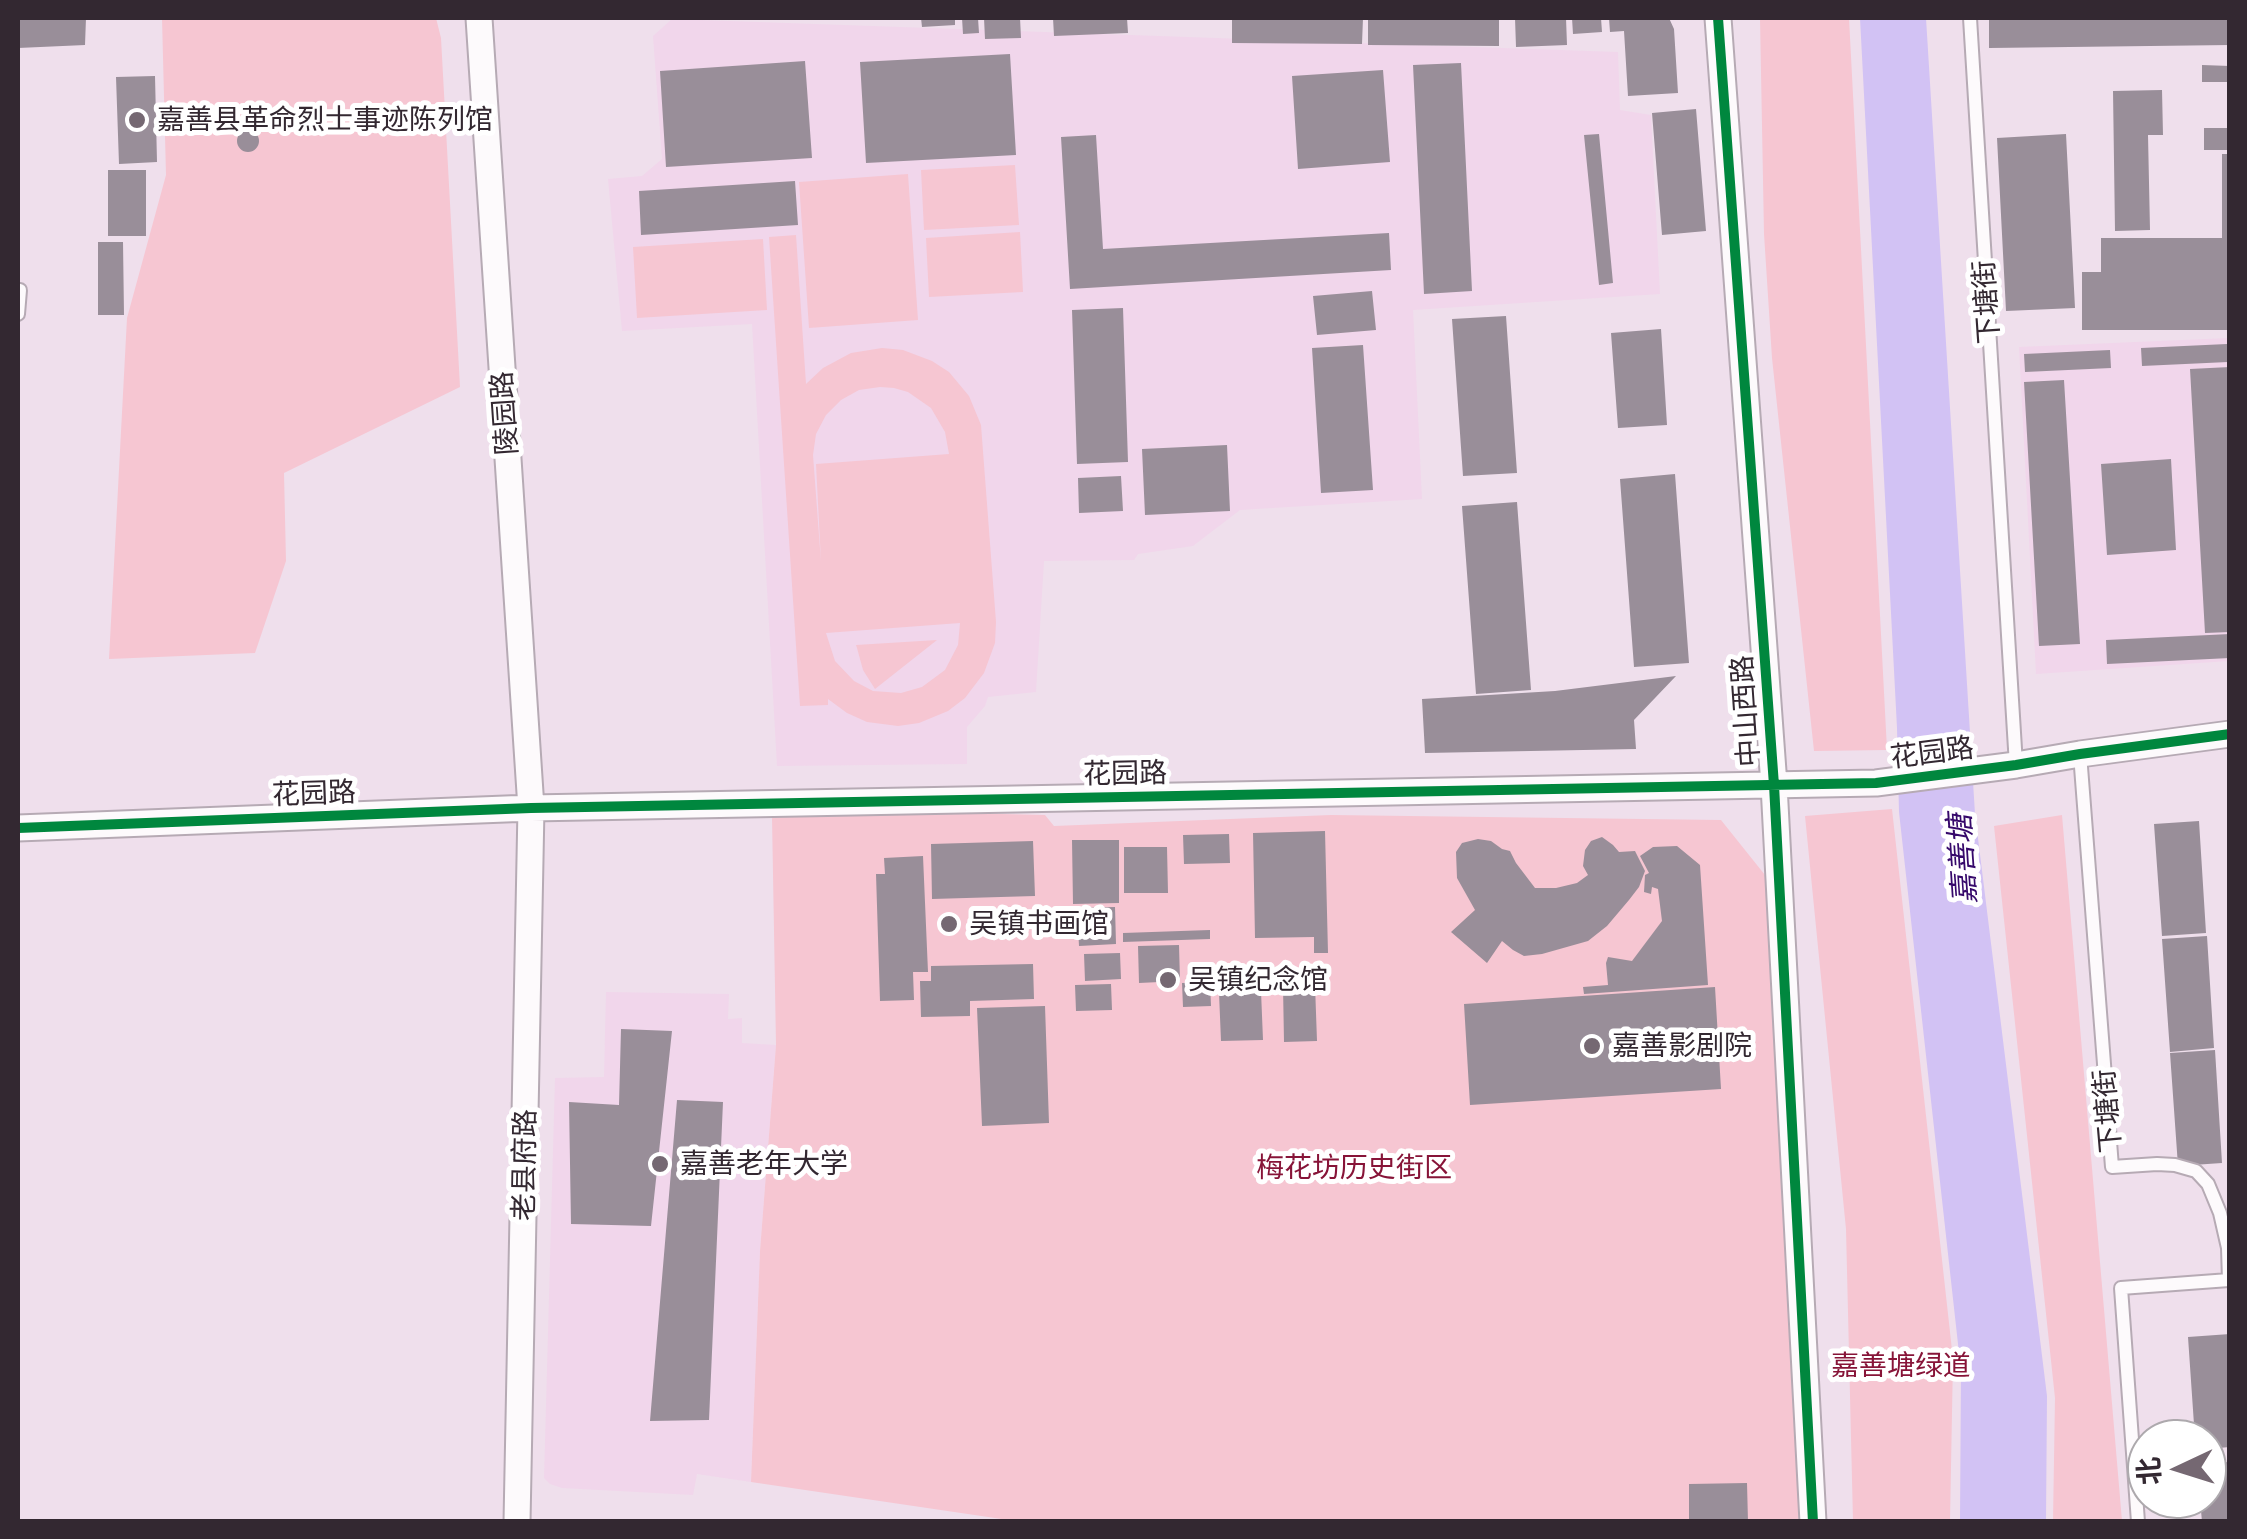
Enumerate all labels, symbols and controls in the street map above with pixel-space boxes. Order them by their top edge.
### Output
place label: 嘉善县革命烈士事迹陈列馆 [157,103,493,137]
marker: 嘉善县革命烈士事迹陈列馆 [126,109,148,131]
street label: 下塘街 [1967,259,2007,345]
street label: 陵园路 [485,370,525,456]
street label: 中山西路 [1725,654,1767,768]
street label: 花园路 [1888,731,1976,775]
street label: 花园路 [1083,756,1167,792]
street label: 花园路 [271,776,357,812]
water label: 嘉善塘 [1942,813,1984,905]
place label: 吴镇书画馆 [969,907,1109,941]
marker: 吴镇书画馆 [938,913,960,935]
place label: 吴镇纪念馆 [1188,963,1328,997]
marker: 吴镇纪念馆 [1157,969,1179,991]
place label: 嘉善影剧院 [1612,1029,1752,1063]
marker: 嘉善影剧院 [1581,1035,1603,1057]
street label: 下塘街 [2088,1068,2128,1154]
street label: 老县府路 [507,1109,543,1221]
place label: 嘉善老年大学 [680,1147,848,1181]
park label: 梅花坊历史街区 [1256,1151,1452,1185]
marker: 嘉善老年大学 [649,1153,671,1175]
park label: 嘉善塘绿道 [1831,1349,1971,1383]
north arrow [2127,1419,2227,1519]
text: 北 [2131,1456,2166,1486]

